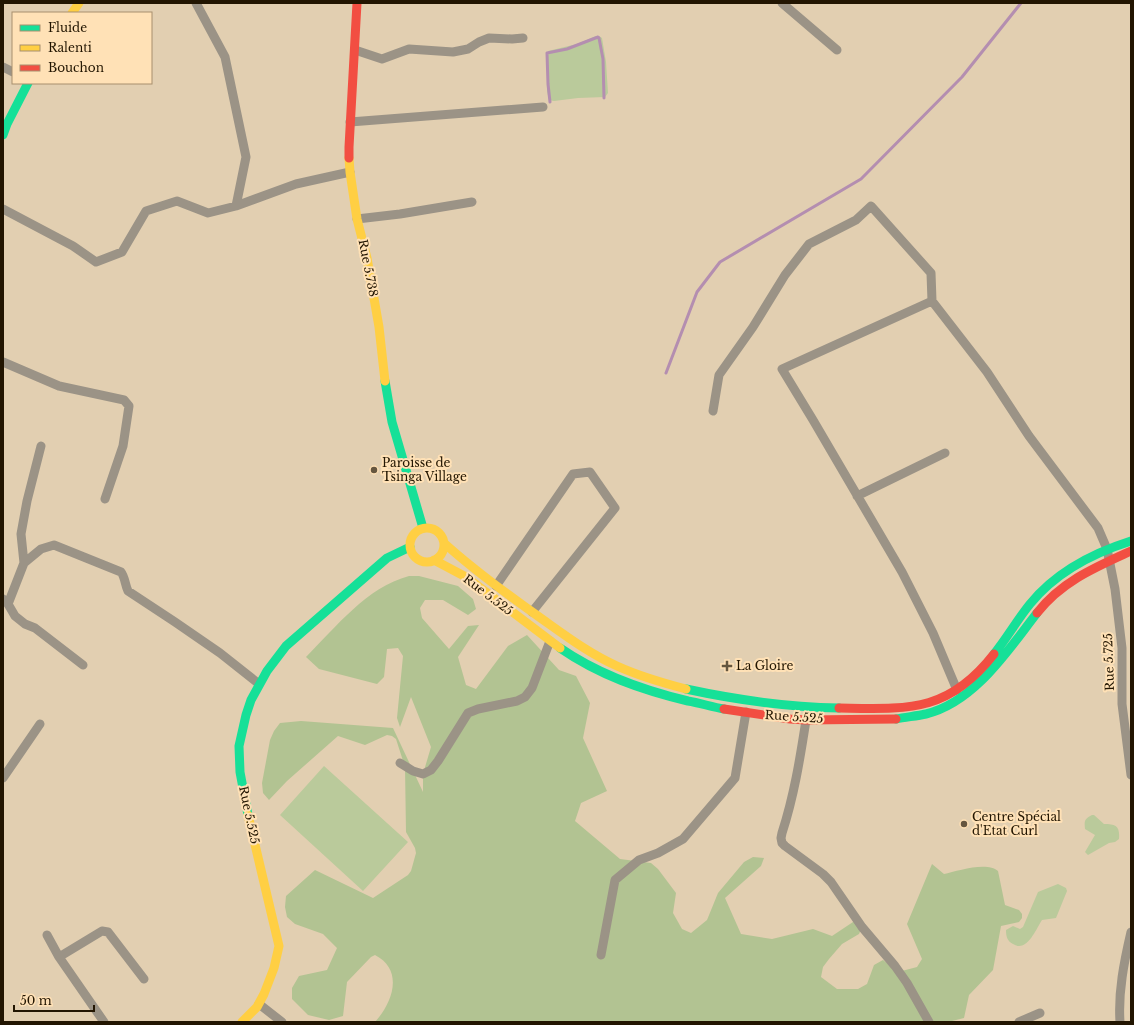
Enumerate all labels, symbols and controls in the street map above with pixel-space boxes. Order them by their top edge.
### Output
legend [12,12,152,84]
text: Fluide [48,20,87,35]
text: Ralenti [48,40,92,55]
text: Bouchon [48,60,104,75]
street label: Rue 5.738 [356,238,381,298]
place label: Paroisse de Tsinga Village [382,455,467,484]
marker: Paroisse de Tsinga Village [369,465,379,475]
street label: Rue 5.525 [460,571,516,618]
street label: Rue 5.725 [1100,633,1117,691]
place label: La Gloire [736,658,794,673]
marker: La Gloire [721,660,733,672]
street label: Rue 5.525 [764,707,824,726]
street label: Rue 5.525 [236,785,263,845]
place label: Centre Spécial d'Etat Curl [972,809,1061,838]
marker: Centre Spécial d'Etat Curl [959,819,969,829]
scale bar [14,987,94,1013]
text: 50 m [20,993,52,1008]

